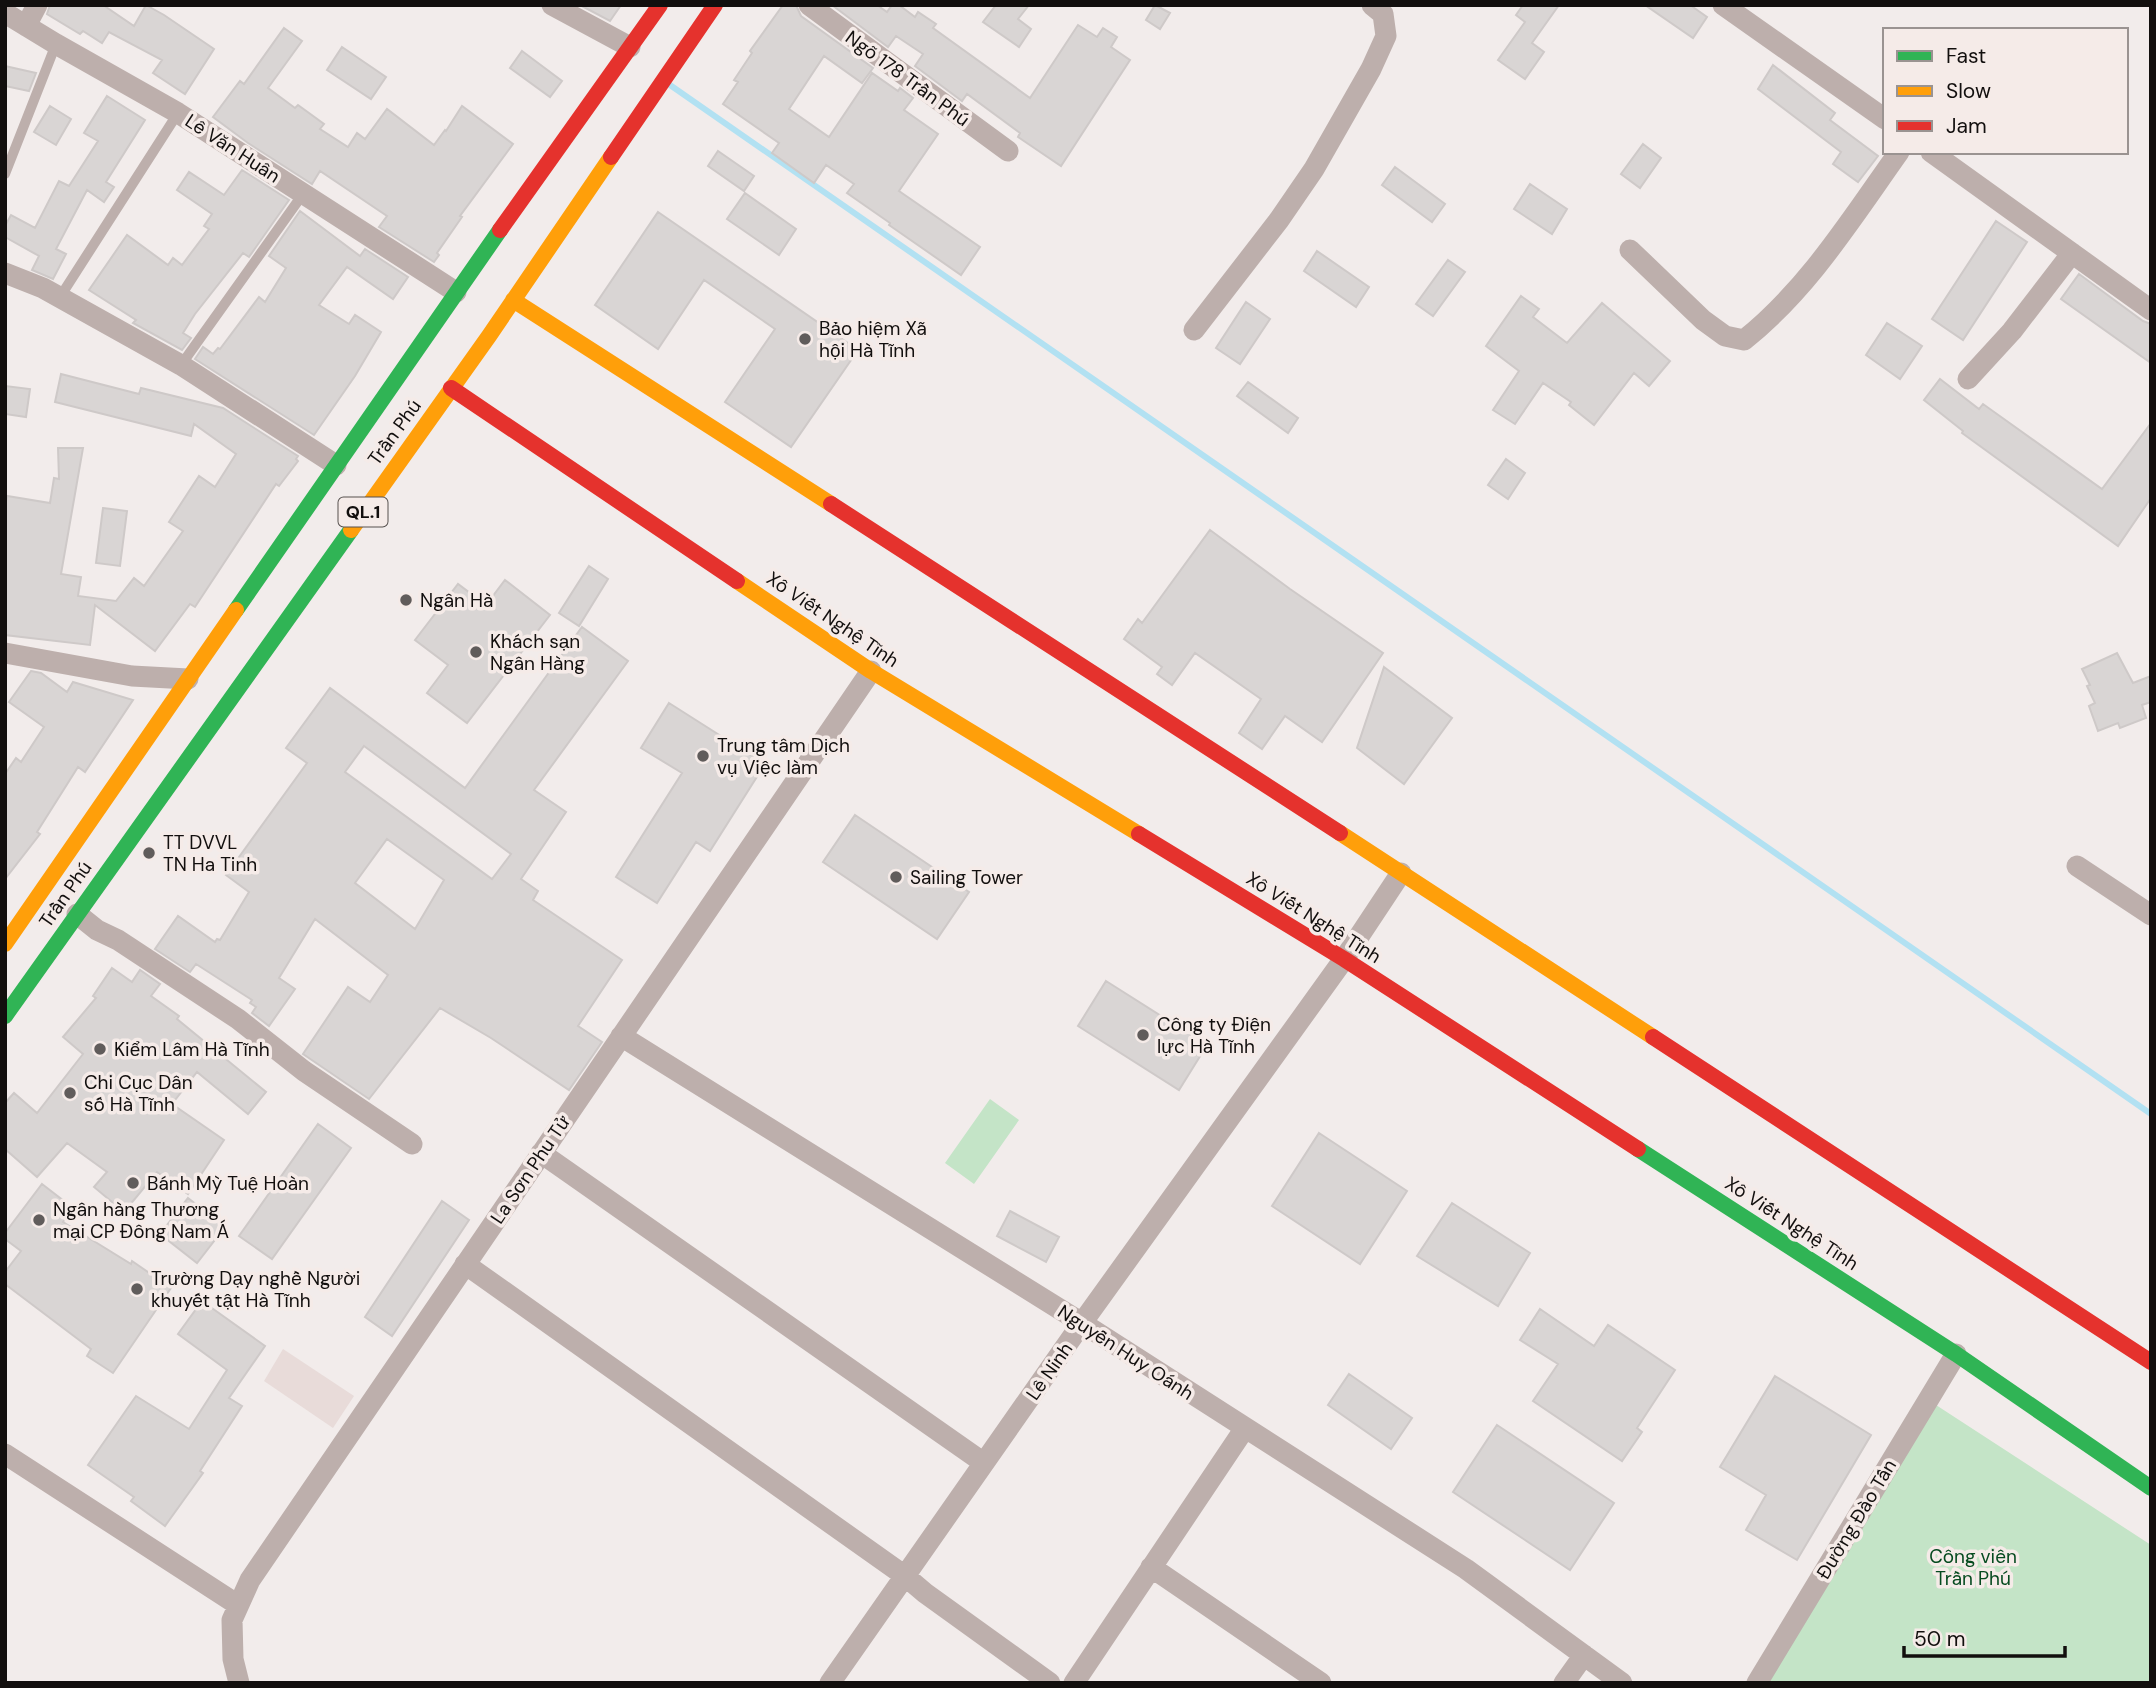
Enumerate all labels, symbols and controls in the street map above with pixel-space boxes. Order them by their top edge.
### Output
street label: Ngõ 178 Trần Phú [841,25,975,132]
legend [1883,28,2128,154]
text: Fast [1946,42,1986,70]
text: Slow [1946,77,1991,105]
street label: Lê Văn Huân [180,108,285,188]
text: Jam [1946,112,1987,140]
place label: Bảo hiệm Xã hội Hà Tĩnh [819,316,927,363]
marker: Bảo hiệm Xã hội Hà Tĩnh [797,331,813,347]
street label: Trần Phú [362,394,427,470]
road number: QL.1 [338,498,388,526]
street label: Xô Viết Nghệ Tĩnh [762,566,904,673]
place label: Ngân Hà [420,588,493,613]
marker: Ngân Hà [398,592,414,608]
place label: Khách sạn Ngân Hàng [490,629,585,676]
marker: Khách sạn Ngân Hàng [468,644,484,660]
place label: Trung tâm Dịch vụ Việc làm [717,733,850,780]
marker: Trung tâm Dịch vụ Việc làm [695,748,711,764]
place label: TT DVVL TN Ha Tinh [163,830,257,877]
marker: TT DVVL TN Ha Tinh [141,845,157,861]
street label: Trần Phú [33,856,97,932]
place label: Sailing Tower [910,865,1023,890]
street label: Xô Viết Nghệ Tĩnh [1242,866,1386,969]
marker: Sailing Tower [888,869,904,885]
place label: Công ty Điện lực Hà Tĩnh [1157,1012,1271,1059]
marker: Công ty Điện lực Hà Tĩnh [1135,1027,1151,1043]
place label: Kiểm Lâm Hà Tĩnh [114,1037,270,1062]
marker: Kiểm Lâm Hà Tĩnh [92,1041,108,1057]
place label: Chi Cục Dân số Hà Tĩnh [84,1070,193,1117]
marker: Chi Cục Dân số Hà Tĩnh [62,1085,78,1101]
street label: La Sơn Phu Tử [485,1110,576,1229]
place label: Bánh Mỳ Tuệ Hoàn [147,1171,309,1196]
street label: Xô Viết Nghệ Tĩnh [1720,1171,1863,1276]
marker: Bánh Mỳ Tuệ Hoàn [125,1175,141,1191]
place label: Ngân hàng Thương mại CP Đông Nam Á [53,1197,230,1244]
marker: Ngân hàng Thương mại CP Đông Nam Á [31,1212,47,1228]
place label: Trường Dạy nghề Người khuyết tật Hà Tĩnh [151,1266,360,1313]
marker: Trường Dạy nghề Người khuyết tật Hà Tĩnh [129,1281,145,1297]
street label: Nguyễn Huy Oánh [1053,1299,1199,1406]
street label: Lê Ninh [1021,1338,1078,1405]
street label: Đường Đào Tấn [1811,1455,1902,1584]
park label: Công viên Trần Phú [1929,1544,2017,1591]
scale bar [1904,1614,2065,1658]
text: 50 m [1914,1625,1965,1653]

